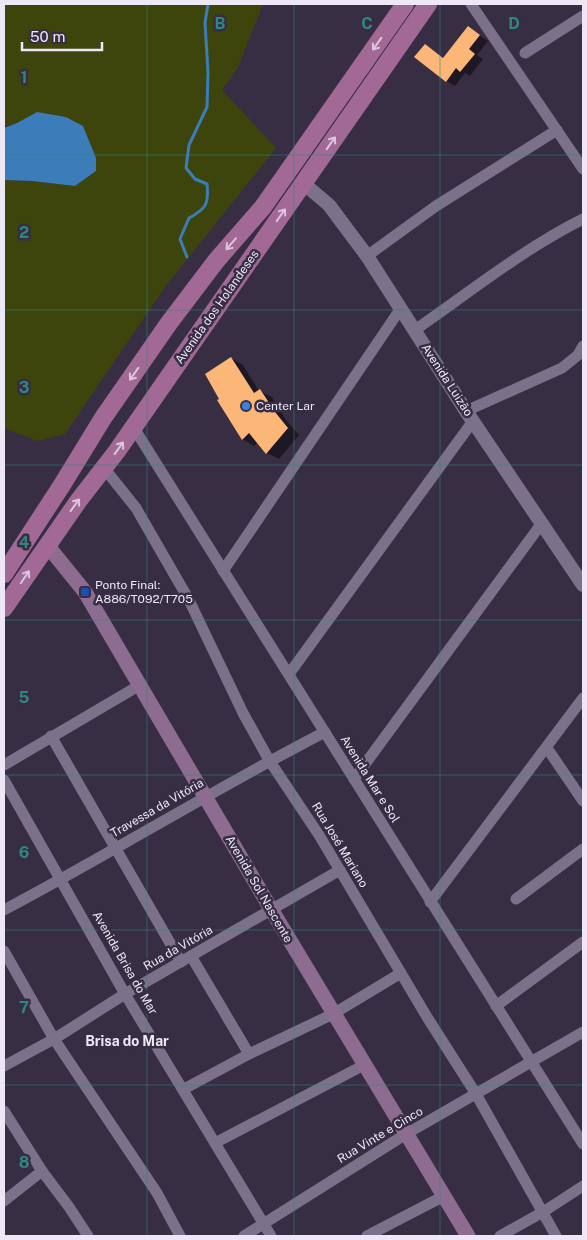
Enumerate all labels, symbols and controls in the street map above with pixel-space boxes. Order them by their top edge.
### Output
text: B [215,14,226,33]
text: C [361,14,373,33]
text: D [508,14,520,33]
scale bar [22,20,102,52]
text: 50 m [30,28,65,45]
one-way arrow [372,37,382,51]
text: 1 [21,68,27,87]
one-way arrow [326,136,336,150]
one-way arrow [276,208,286,222]
text: 2 [19,223,29,242]
one-way arrow [225,237,237,250]
street label: Avenida dos Holandeses [172,247,262,367]
street label: Avenida Luizão [418,341,476,419]
one-way arrow [129,366,139,380]
text: 3 [19,378,29,397]
place label: Center Lar [256,399,315,413]
marker: Center Lar [240,400,252,412]
one-way arrow [114,441,124,455]
one-way arrow [69,499,80,513]
text: 4 [19,533,30,552]
one-way arrow [20,570,30,584]
place label: Ponto Final: A886/T092/T705 [95,578,193,606]
marker: Ponto Final: A886/T092/T705 [79,586,91,598]
text: 5 [19,688,30,707]
street label: Avenida Mar e Sol [338,733,403,825]
street label: Travessa da Vitória [108,776,206,840]
street label: Rua José Mariano [309,800,371,890]
street label: Avenida Sol Nascente [223,833,296,945]
text: 6 [19,843,29,862]
street label: Avenida Brisa do Mar [90,909,160,1017]
street label: Rua da Vitória [141,923,215,973]
text: 7 [19,998,29,1017]
district label: Brisa do Mar [85,1033,169,1049]
street label: Rua Vinte e Cinco [335,1104,425,1166]
text: 8 [19,1153,30,1172]

